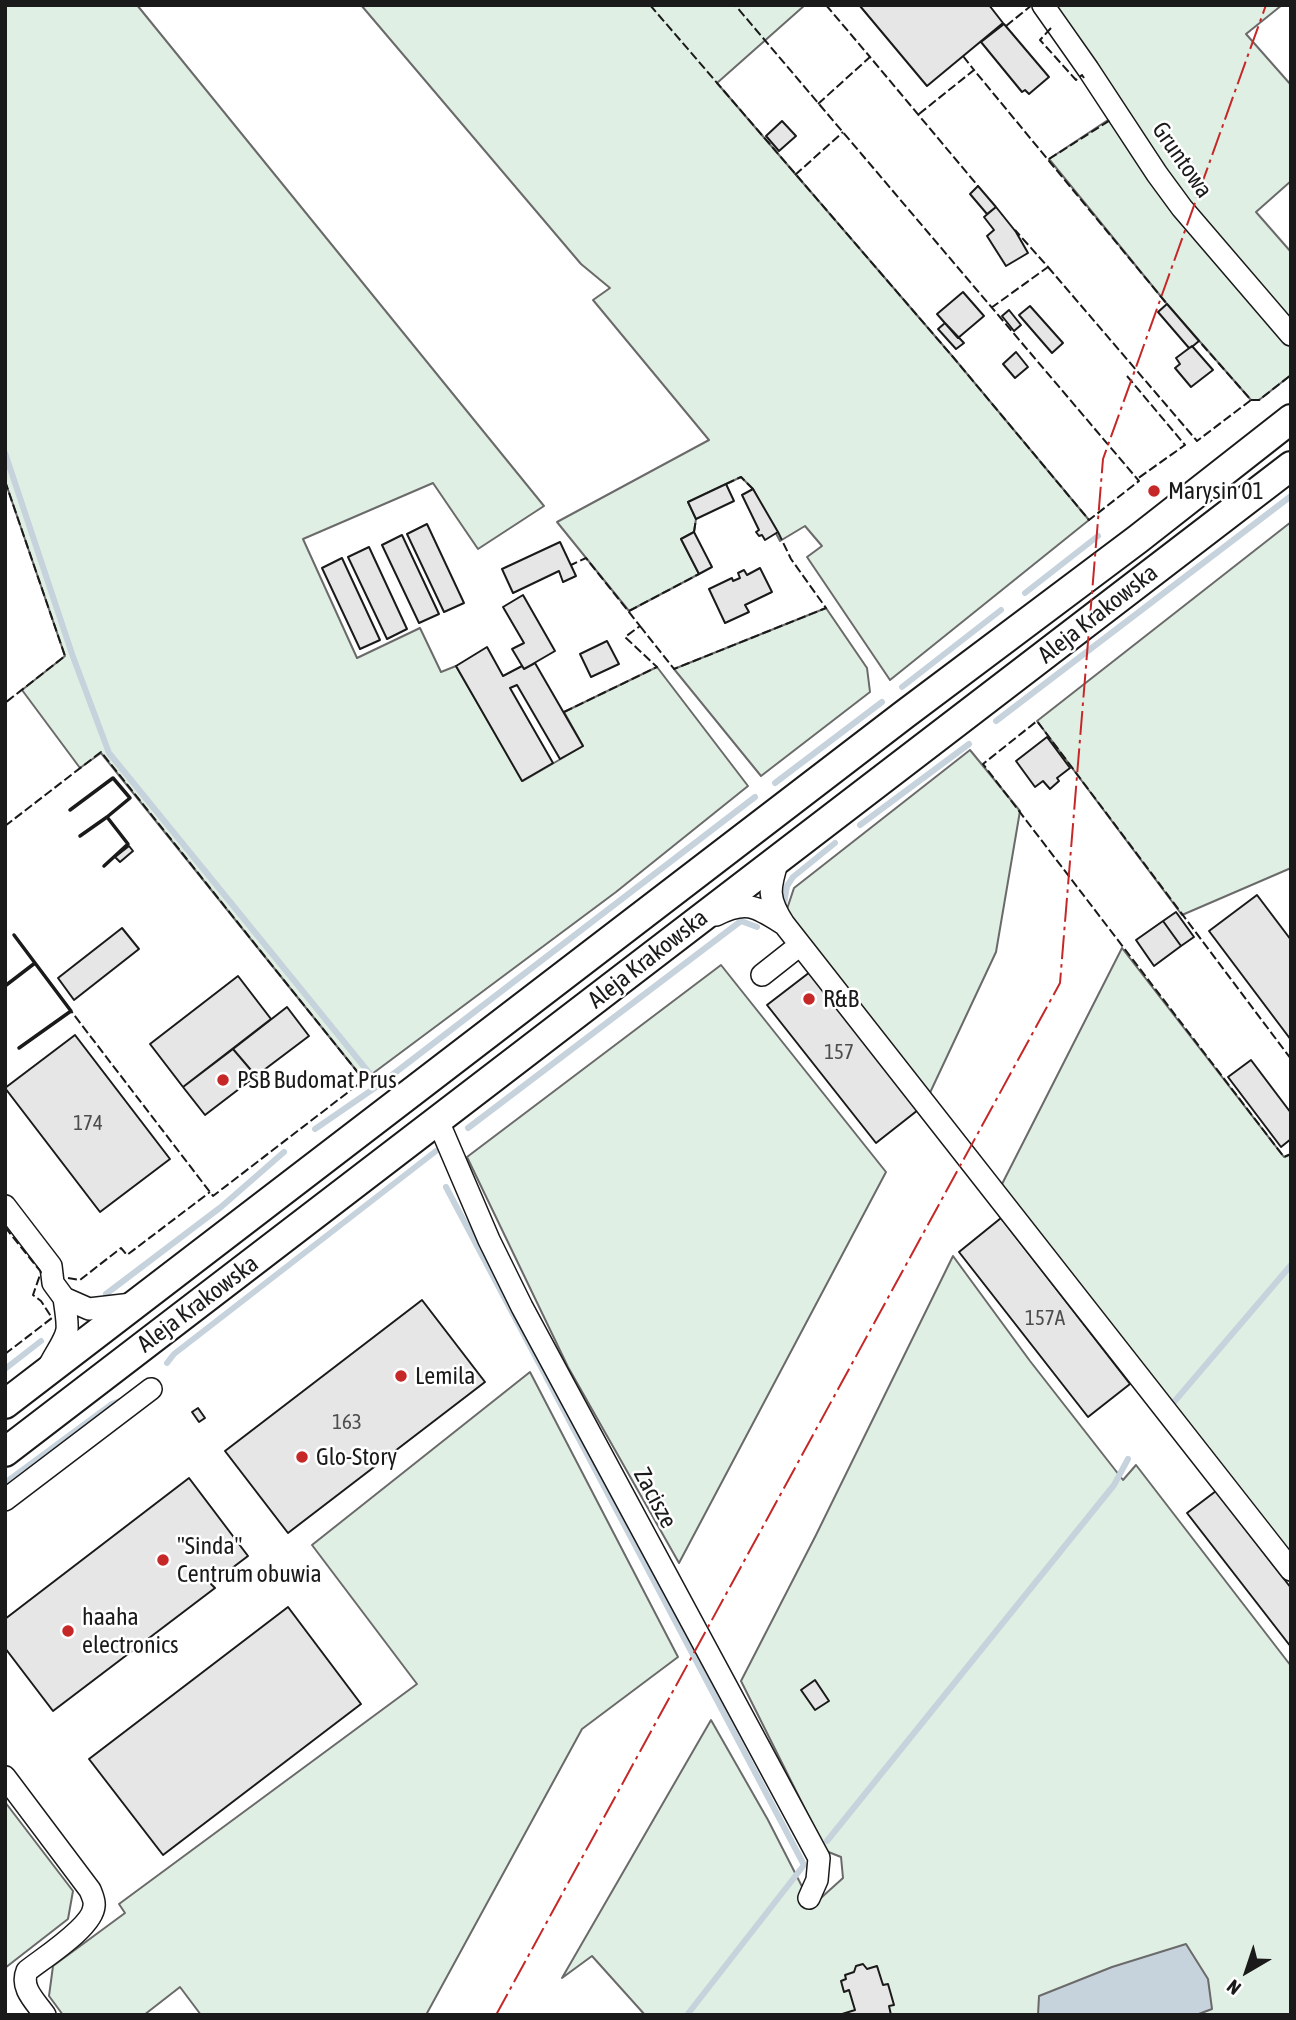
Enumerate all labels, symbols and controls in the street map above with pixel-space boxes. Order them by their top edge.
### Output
street label: Gruntowa [1146,117,1218,203]
place label: Marysin 01 [1168,477,1264,505]
marker: Marysin 01 [1146,483,1162,499]
street label: Aleja Krakowska [1032,558,1164,670]
street label: Aleja Krakowska [582,903,714,1015]
place label: R&B [823,985,859,1013]
marker: R&B [801,991,817,1007]
house number: 157 [824,1039,854,1065]
place label: PSB Budomat Prus [237,1066,397,1094]
marker: PSB Budomat Prus [215,1072,231,1088]
house number: 174 [73,1110,103,1136]
street label: Aleja Krakowska [132,1249,264,1359]
house number: 157A [1025,1305,1065,1331]
place label: Lemila [415,1362,476,1390]
marker: Lemila [393,1368,409,1384]
house number: 163 [332,1409,362,1435]
place label: Glo-Story [316,1443,397,1471]
marker: Glo-Story [294,1449,310,1465]
street label: Zacisze [627,1463,683,1533]
place label: "Sinda" Centrum obuwia [177,1532,322,1588]
marker: "Sinda" Centrum obuwia [155,1552,171,1568]
place label: haaha electronics [82,1603,178,1659]
marker: haaha electronics [60,1623,76,1639]
north arrow [1212,1936,1282,2006]
text: N [1223,1975,1245,1999]

